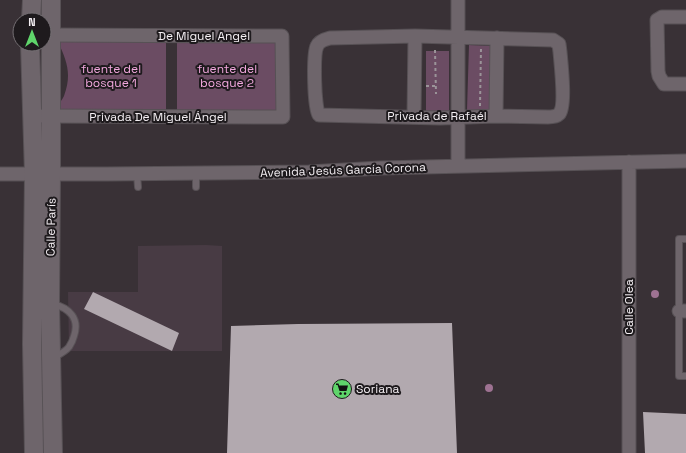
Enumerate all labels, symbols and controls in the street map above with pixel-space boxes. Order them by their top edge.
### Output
north arrow [12,12,52,52]
text: N [28,15,36,29]
street label: De Miguel Angel [158,28,250,44]
park label: fuente del bosque 1 [81,61,141,91]
park label: fuente del bosque 2 [197,61,257,91]
street label: Privada de Rafaél [387,108,487,124]
street label: Privada De Miguel Ángel [89,109,227,125]
street label: Avenida Jesús García Corona [260,159,426,181]
street label: Calle París [42,198,60,256]
street label: Calle Olea [621,279,637,335]
supermarket icon: Soriana [331,378,353,400]
place label: Soriana [356,381,399,397]

